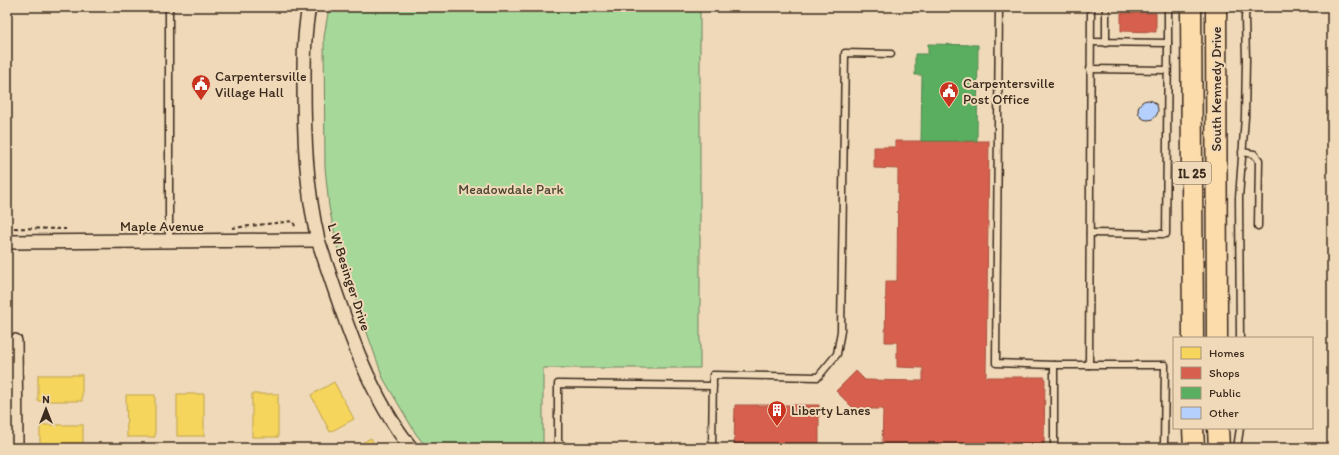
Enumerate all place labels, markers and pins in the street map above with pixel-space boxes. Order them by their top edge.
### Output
place label: Carpentersville Village Hall [215,68,307,101]
public building icon: Carpentersville Village Hall [190,73,212,101]
place label: Carpentersville Post Office [963,75,1055,108]
public building icon: Carpentersville Post Office [938,80,960,108]
building icon: Liberty Lanes [766,399,788,427]
place label: Liberty Lanes [791,402,871,419]

